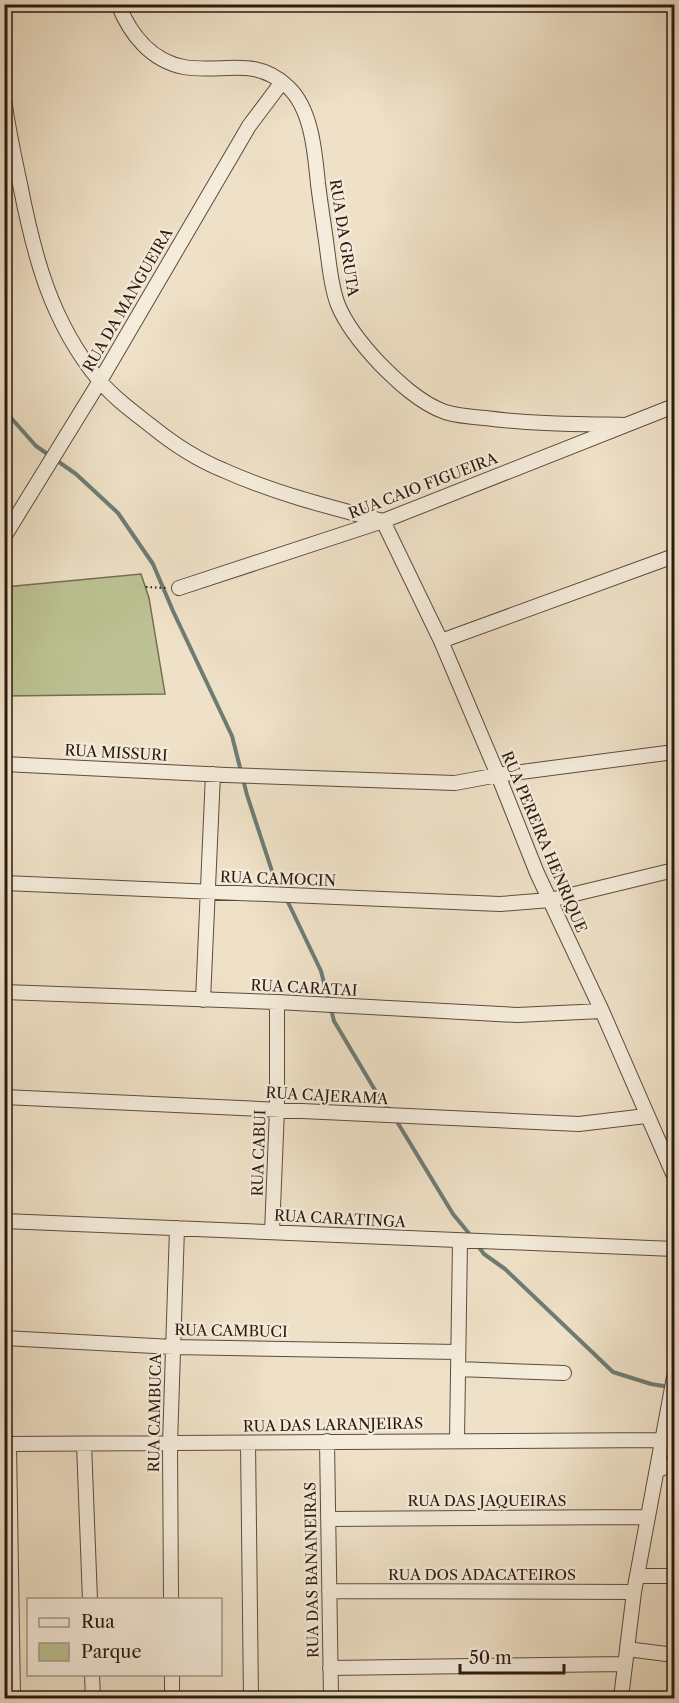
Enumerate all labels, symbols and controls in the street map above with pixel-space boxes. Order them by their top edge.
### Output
street label: RUA DA GRUTA [326,178,363,299]
street label: RUA DA MANGUEIRA [79,224,177,375]
street label: RUA CAIO FIGUEIRA [346,448,501,523]
street label: RUA MISSURI [64,740,168,765]
street label: RUA PEREIRA HENRIQUE [498,748,591,935]
street label: RUA CAMOCIN [220,867,336,890]
street label: RUA CARATAI [250,975,358,1000]
street label: RUA CAJERAMA [265,1083,390,1108]
street label: RUA CABUI [247,1109,270,1197]
street label: RUA CARATINGA [274,1206,407,1231]
street label: RUA CAMBUCI [174,1320,288,1341]
street label: RUA CAMBUCA [144,1353,165,1473]
street label: RUA DAS LARANJEIRAS [243,1413,423,1436]
street label: RUA DAS BANANEIRAS [300,1482,323,1658]
street label: RUA DAS JAQUEIRAS [407,1491,567,1510]
street label: RUA DOS ADACATEIROS [388,1565,576,1584]
legend [27,1598,222,1676]
text: Rua [81,1611,115,1633]
scale bar [460,1637,564,1675]
text: Parque [81,1641,142,1663]
text: 50 m [469,1647,512,1669]

